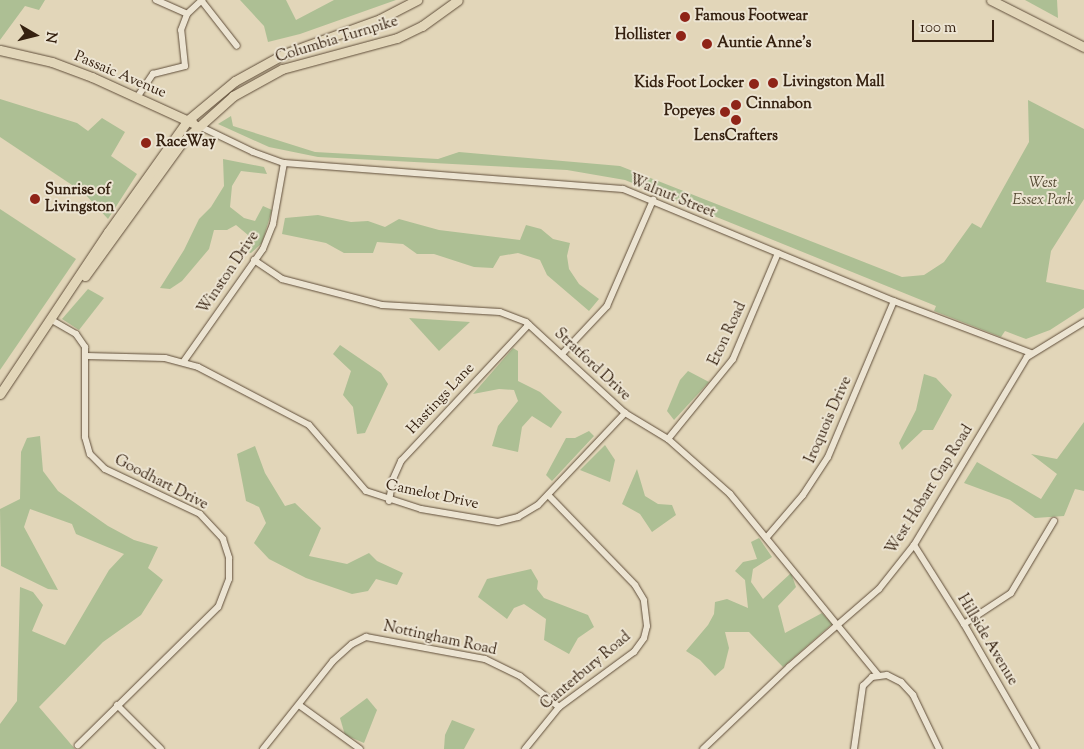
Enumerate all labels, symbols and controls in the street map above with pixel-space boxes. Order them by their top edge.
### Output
place label: Famous Footwear [695,8,808,26]
north arrow [10,10,60,60]
scale bar [914,10,996,42]
marker: Famous Footwear [679,11,691,23]
street label: Columbia Turnpike [274,13,400,67]
text: 100 m [920,18,956,39]
place label: Hollister [615,27,671,45]
text: N [39,30,61,44]
marker: Hollister [675,30,687,42]
place label: Auntie Anne's [717,35,811,53]
marker: Auntie Anne's [701,38,713,50]
street label: Passaic Avenue [71,48,169,102]
place label: Livingston Mall [783,74,885,92]
place label: Kids Foot Locker [634,75,744,93]
marker: Livingston Mall [767,77,779,89]
marker: Kids Foot Locker [748,78,760,90]
place label: Cinnabon [746,96,812,114]
marker: Cinnabon [730,99,742,111]
place label: Popeyes [664,103,715,121]
marker: Popeyes [719,106,731,118]
marker: LensCrafters [730,114,742,126]
place label: LensCrafters [694,128,778,146]
place label: RaceWay [156,134,216,152]
marker: RaceWay [140,137,152,149]
street label: Walnut Street [626,172,718,222]
park label: West Essex Park [1012,174,1074,209]
place label: Sunrise of Livingston [45,181,114,216]
marker: Sunrise of Livingston [29,193,41,205]
street label: Winston Drive [195,228,263,318]
street label: Eton Road [705,299,751,369]
street label: Stratford Drive [550,325,634,405]
street label: Hastings Lane [403,360,479,438]
street label: Iroquois Drive [802,374,856,466]
street label: West Hobart Gap Road [883,422,977,558]
street label: Goodhart Drive [111,452,211,514]
street label: Camelot Drive [384,476,480,514]
street label: Hillside Avenue [953,591,1021,689]
street label: Nottingham Road [382,618,498,660]
street label: Canterbury Road [537,628,635,714]

